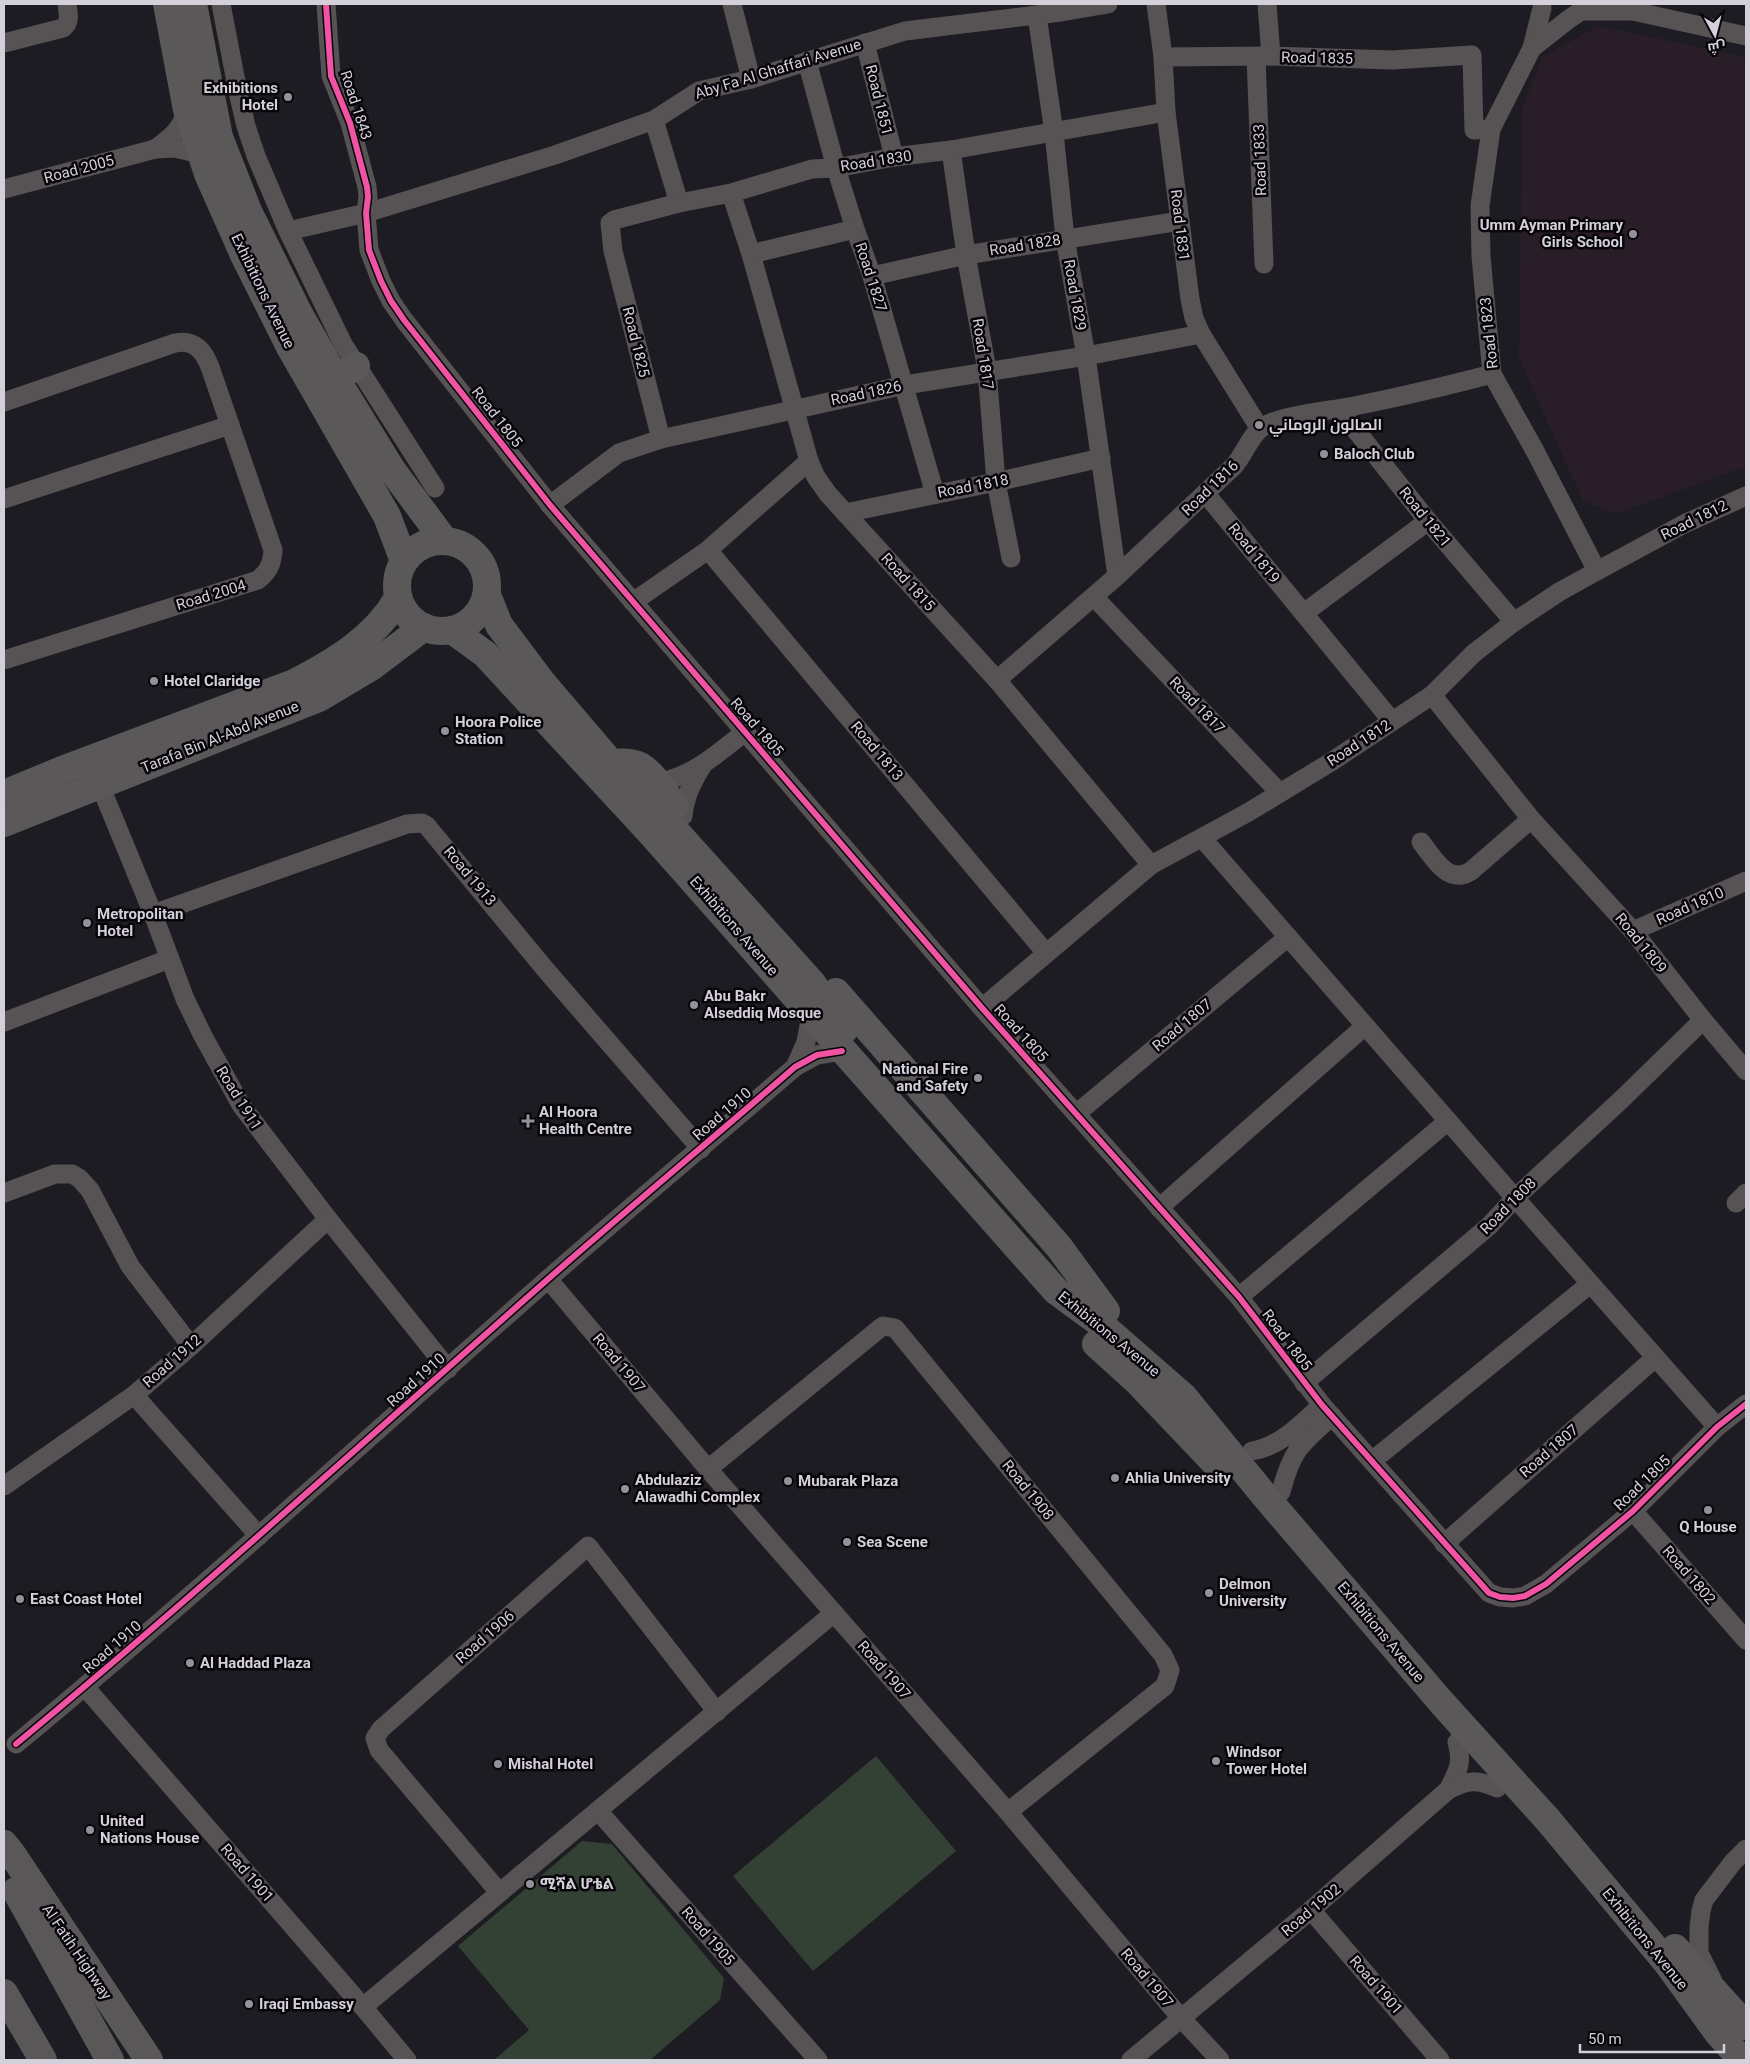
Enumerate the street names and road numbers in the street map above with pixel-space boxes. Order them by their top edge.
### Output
street label: Aby Fa Al Ghaffari Avenue [693,35,863,103]
street label: Road 1835 [1281,48,1353,68]
street label: Road 1851 [862,63,896,137]
street label: Road 1843 [336,68,376,142]
street label: Road 1833 [1250,124,1270,196]
street label: Road 1830 [839,146,913,176]
street label: Road 2005 [42,151,116,187]
street label: Road 1831 [1167,188,1193,262]
street label: Exhibitions Avenue [227,230,299,352]
street label: Road 1828 [988,230,1062,260]
street label: Road 1827 [851,240,891,314]
street label: Road 1829 [1060,258,1090,332]
street label: Road 1823 [1476,296,1502,370]
street label: Road 1825 [619,305,653,379]
street label: Road 1817 [968,317,998,391]
street label: Road 1826 [829,377,903,409]
street label: Road 1805 [468,383,526,451]
street label: Road 1816 [1178,457,1242,519]
street label: Road 1818 [936,470,1010,502]
street label: Road 1821 [1395,483,1455,551]
street label: Road 1812 [1658,496,1730,544]
street label: Road 1819 [1224,519,1284,587]
street label: Road 1815 [877,549,939,615]
street label: Road 2004 [174,576,249,614]
street label: Road 1817 [1166,673,1228,737]
street label: Road 1805 [727,694,787,760]
street label: Tarafa Bin Al-Abd Avenue [139,697,301,777]
street label: Road 1812 [1324,716,1394,770]
street label: Road 1813 [847,718,907,784]
street label: Road 1913 [440,843,500,909]
street label: Exhibitions Avenue [686,873,782,979]
street label: Road 1810 [1654,883,1726,929]
street label: Road 1809 [1611,909,1671,977]
street label: Road 1807 [1149,995,1215,1055]
street label: Road 1805 [990,1000,1052,1066]
street label: Road 1911 [212,1063,266,1133]
street label: Road 1910 [689,1084,755,1144]
street label: Road 1808 [1476,1174,1540,1238]
street label: Exhibitions Avenue [1054,1287,1164,1381]
street label: Road 1805 [1258,1306,1316,1374]
street label: Road 1907 [589,1330,649,1396]
street label: Road 1912 [139,1331,205,1391]
street label: Road 1910 [383,1349,449,1411]
street label: Road 1807 [1516,1421,1582,1481]
street label: Road 1805 [1610,1452,1674,1514]
street label: Road 1908 [998,1456,1058,1524]
street label: Road 1802 [1659,1542,1719,1608]
street label: Exhibitions Avenue [1334,1578,1428,1686]
street label: Road 1906 [452,1607,518,1667]
street label: Road 1910 [79,1617,145,1677]
street label: Road 1907 [854,1637,914,1703]
street label: Road 1901 [217,1840,277,1906]
street label: Road 1902 [1278,1880,1344,1940]
street label: Exhibitions Avenue [1598,1884,1692,1994]
street label: Al Fatih Highway [38,1901,116,2003]
street label: Road 1905 [678,1903,738,1969]
street label: Road 1907 [1117,1945,1177,2011]
street label: Road 1901 [1346,1952,1406,2018]

